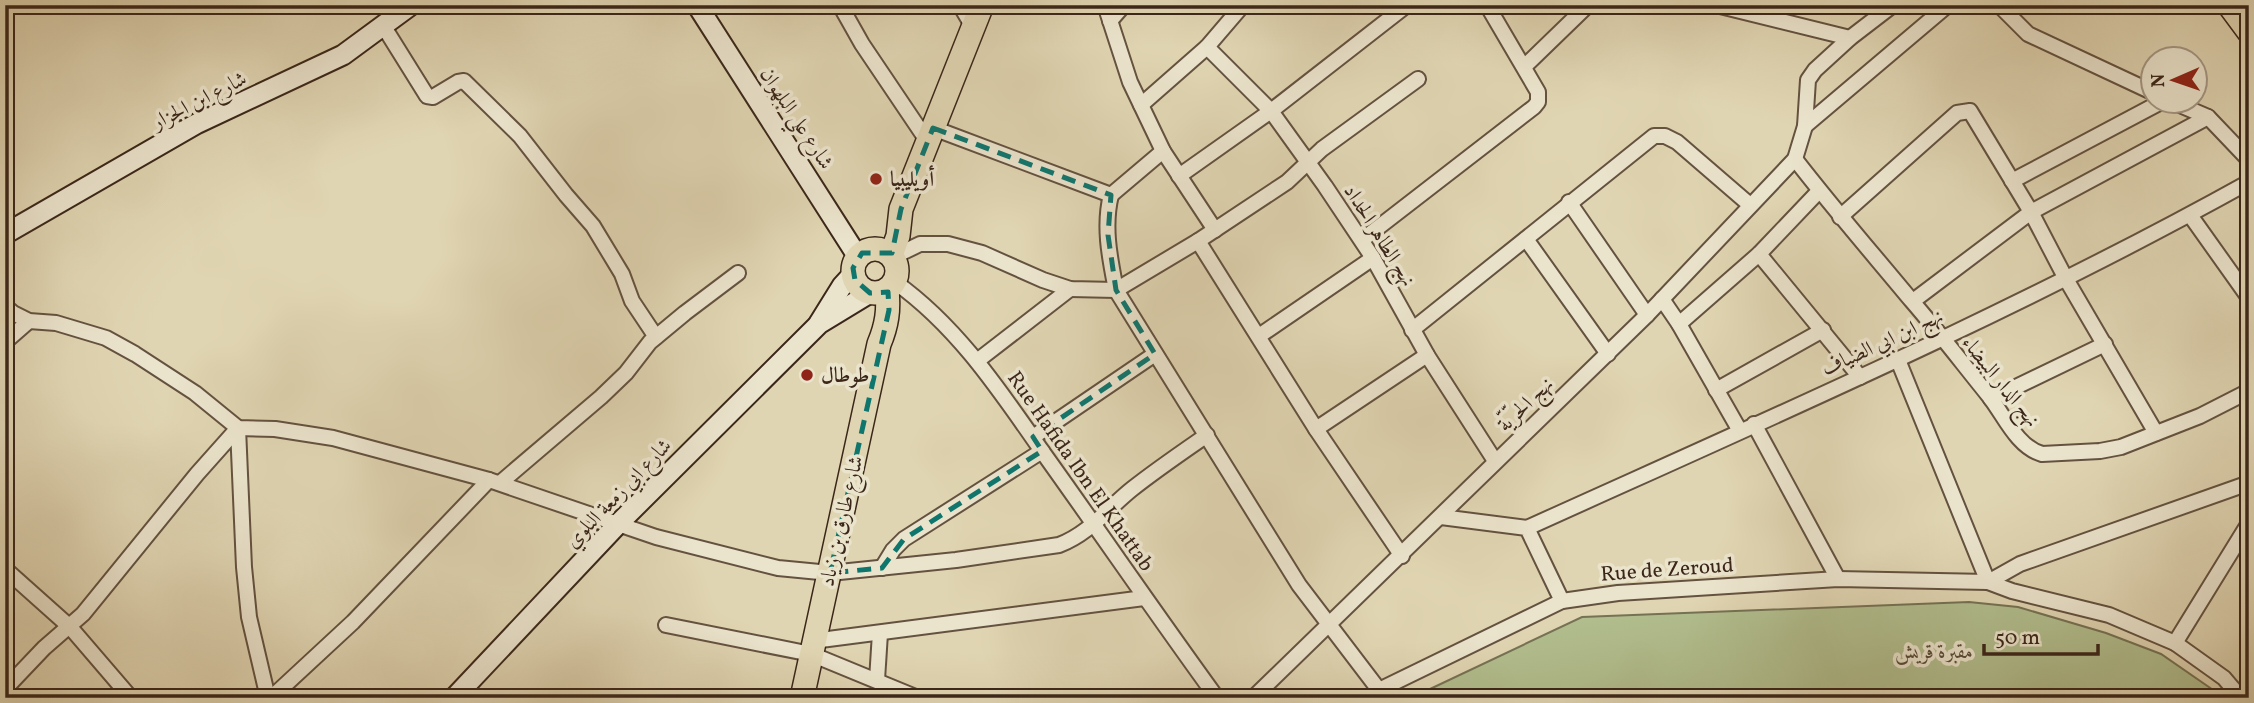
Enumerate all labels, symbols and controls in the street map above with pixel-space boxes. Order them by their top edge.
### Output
north arrow [2138,46,2208,116]
street label: شارع علي البلهوان [749,62,840,178]
street label: شارع ابن الجزار [145,65,253,140]
text: N [2146,73,2172,88]
place label: أويليبيا [890,165,934,195]
marker: أويليبيا [868,171,884,187]
street label: نهج الطاهر الحداد [1333,179,1422,294]
street label: نهج ابن ابي الضياف [1817,302,1950,387]
street label: نهج الدار البيضاء [1952,330,2046,436]
place label: طوطال [821,362,870,391]
street label: Rue Hafida Ibn El Khattab [1000,366,1160,578]
marker: طوطال [799,367,815,383]
street label: نهج الحرّيّة [1490,369,1563,441]
street label: شارع ابي زمعة البلوي [559,433,680,557]
street label: شارع طارق بن زياد [813,453,874,590]
street label: Rue de Zeroud [1600,551,1735,590]
scale bar [1984,612,2098,656]
text: 50 m [1995,624,2040,653]
park label: مقبرة قريش [1894,638,1974,667]

